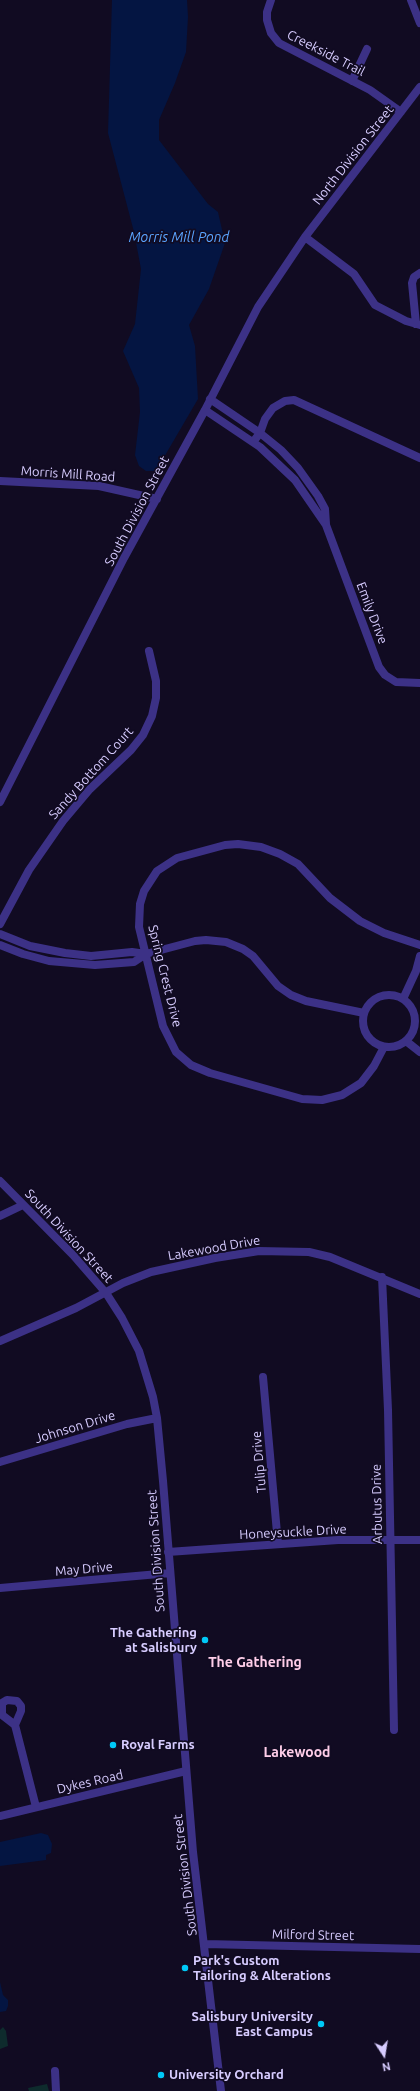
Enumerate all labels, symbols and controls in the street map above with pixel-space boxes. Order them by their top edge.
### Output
street label: Creekside Trail [284,27,368,79]
street label: North Division Street [309,102,397,208]
water label: Morris Mill Pond [129,229,229,245]
street label: South Division Street [101,453,173,569]
street label: Morris Mill Road [20,463,116,485]
street label: Emily Drive [353,580,391,646]
street label: Sandy Bottom Court [46,724,136,822]
street label: Spring Crest Drive [145,923,185,1029]
street label: South Division Street [22,1186,116,1286]
street label: Lakewood Drive [167,1232,261,1264]
street label: Johnson Drive [33,1407,117,1447]
street label: Tulip Drive [249,1430,269,1494]
street label: Arbutus Drive [369,1464,385,1544]
street label: South Division Street [144,1489,168,1613]
street label: Honeysuckle Drive [239,1521,347,1543]
street label: May Drive [54,1559,114,1579]
place label: The Gathering at Salisbury [110,1625,197,1656]
marker: The Gathering at Salisbury [200,1635,210,1645]
district label: The Gathering [208,1654,302,1670]
place label: Royal Farms [121,1737,195,1753]
marker: Royal Farms [108,1740,118,1750]
district label: Lakewood [264,1744,330,1760]
street label: Dykes Road [55,1767,125,1797]
street label: South Division Street [170,1813,200,1937]
street label: Milford Street [272,1926,354,1944]
place label: Park's Custom Tailoring & Alterations [193,1953,331,1984]
marker: Park's Custom Tailoring & Alterations [180,1963,190,1973]
place label: Salisbury University East Campus [191,2009,313,2040]
marker: Salisbury University East Campus [316,2019,326,2029]
north arrow [364,2035,404,2075]
text: N [381,2060,392,2073]
place label: University Orchard [169,2067,284,2083]
marker: University Orchard [156,2070,166,2080]

